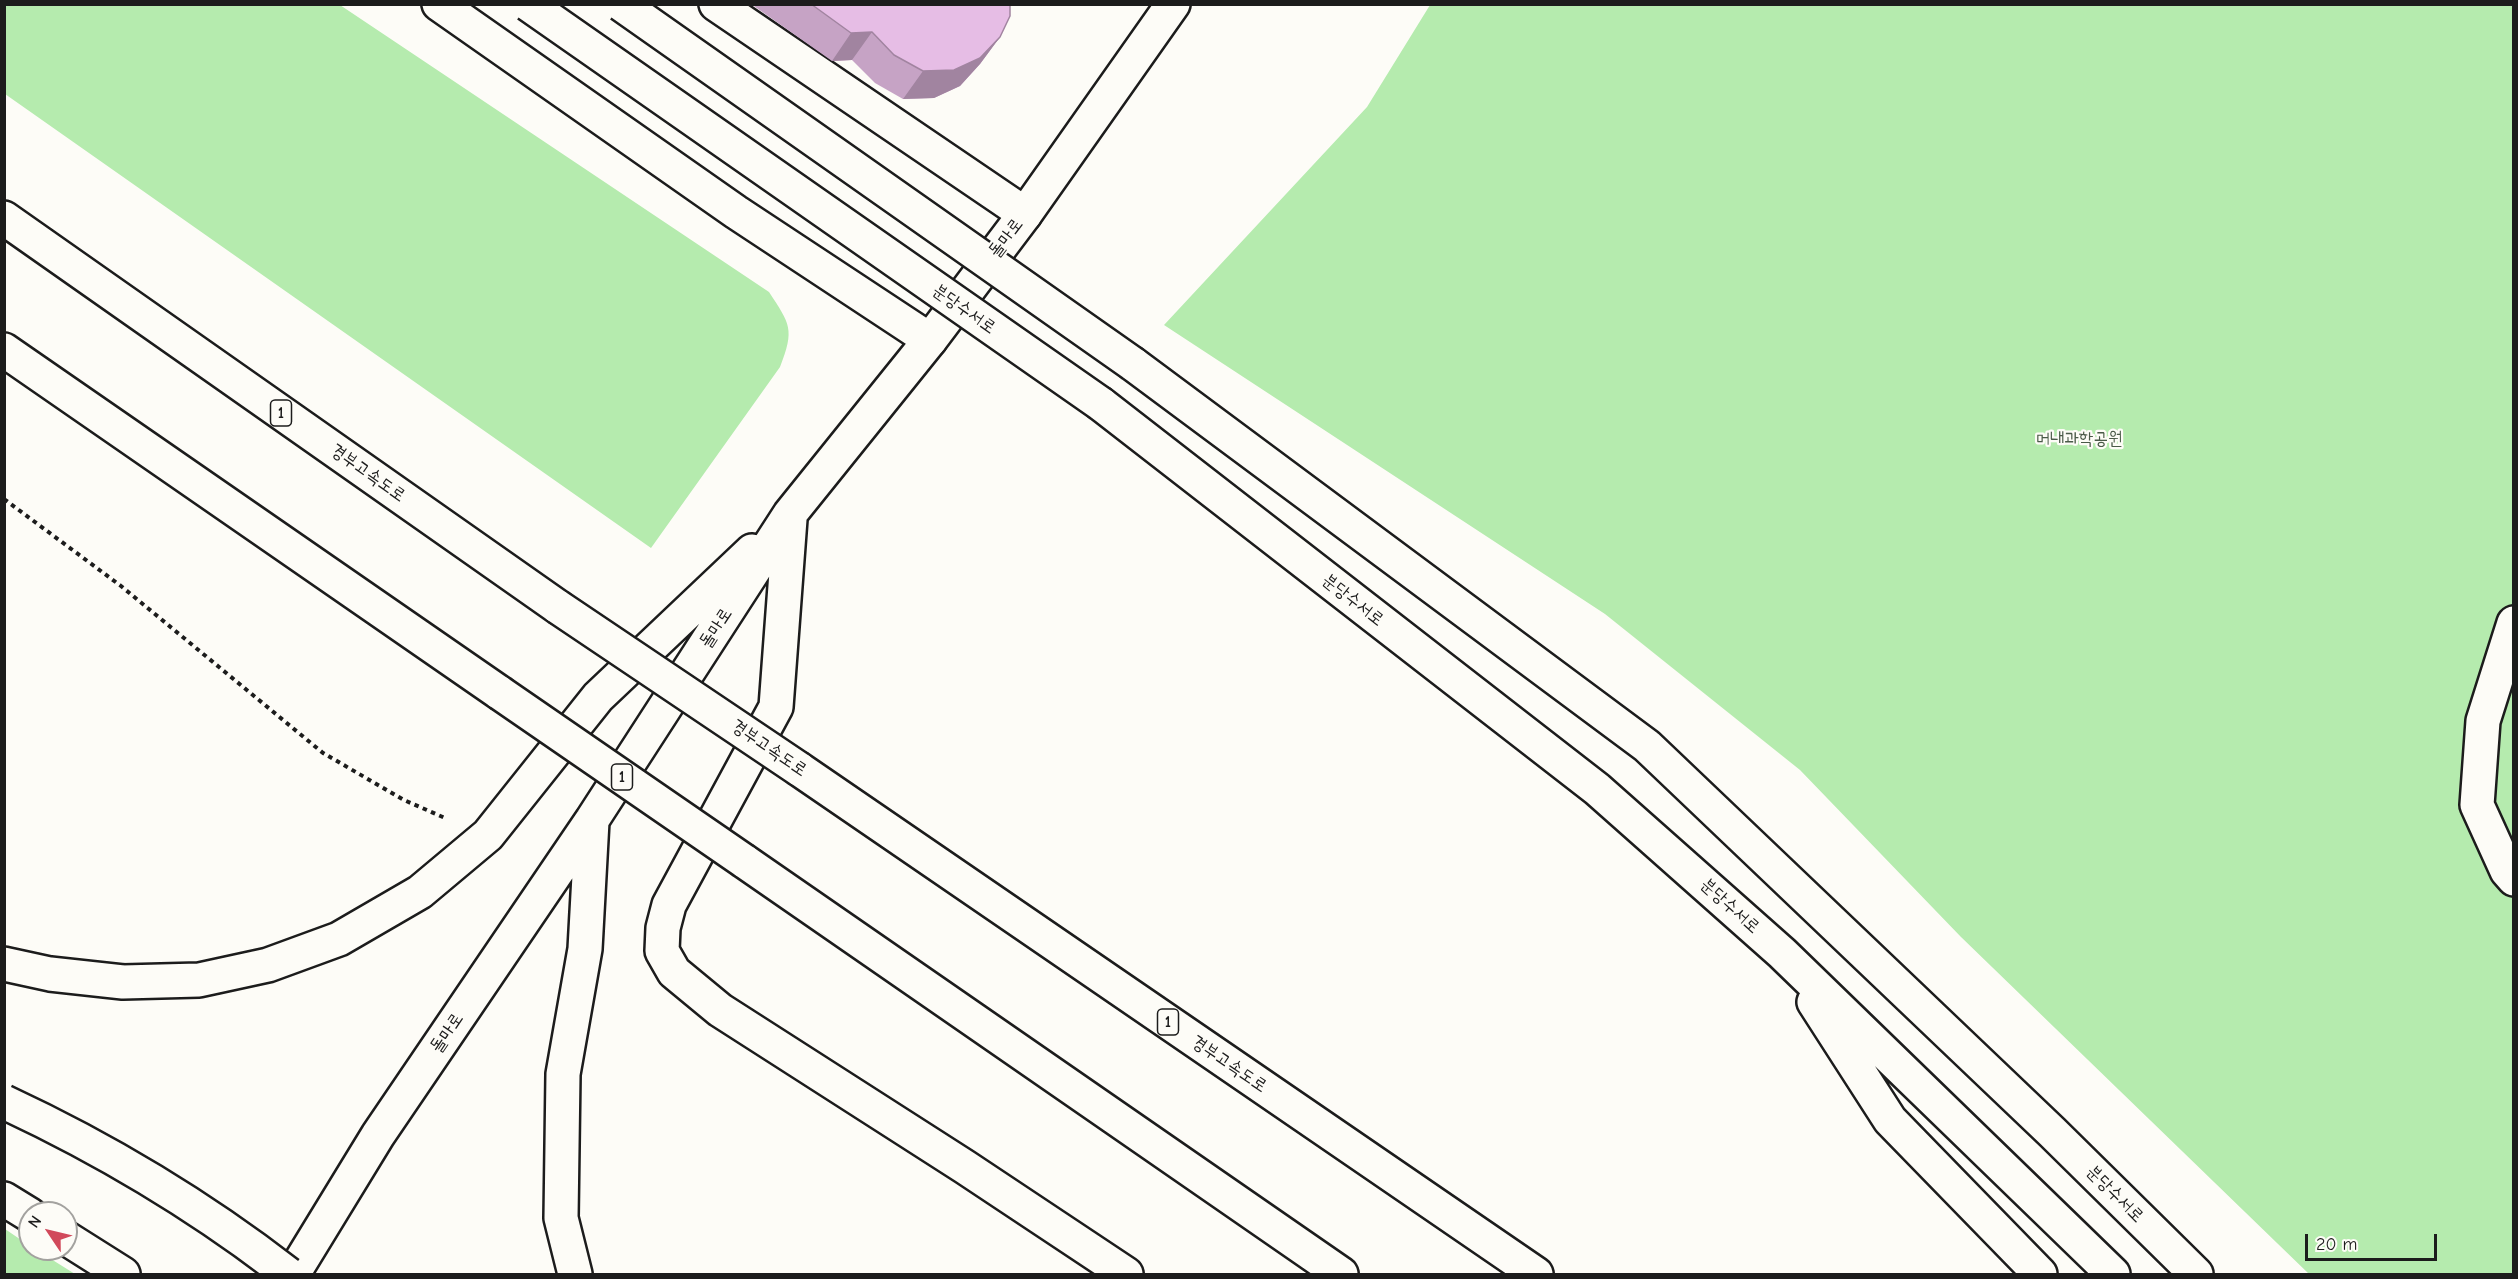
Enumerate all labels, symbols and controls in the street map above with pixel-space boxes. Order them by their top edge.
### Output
street label: 돌마로 [984,214,1028,262]
street label: 분당수서로 [928,279,1000,339]
road number: 1 [270,400,292,426]
park label: 머내과학공원 [2036,428,2122,450]
street label: 경부고속도로 [326,439,410,507]
street label: 분당수서로 [1318,569,1388,631]
street label: 돌마로 [695,604,737,652]
street label: 경부고속도로 [727,715,811,781]
road number: 1 [612,764,632,790]
street label: 분당수서로 [1696,874,1764,938]
street label: 돌마로 [426,1009,468,1057]
road number: 1 [1158,1009,1178,1035]
street label: 경부고속도로 [1187,1031,1271,1097]
street label: 분당수서로 [2082,1161,2148,1227]
north arrow [18,1201,78,1261]
text: N [25,1212,45,1231]
scale bar [2308,1222,2440,1260]
text: 20 m [2316,1234,2357,1255]

